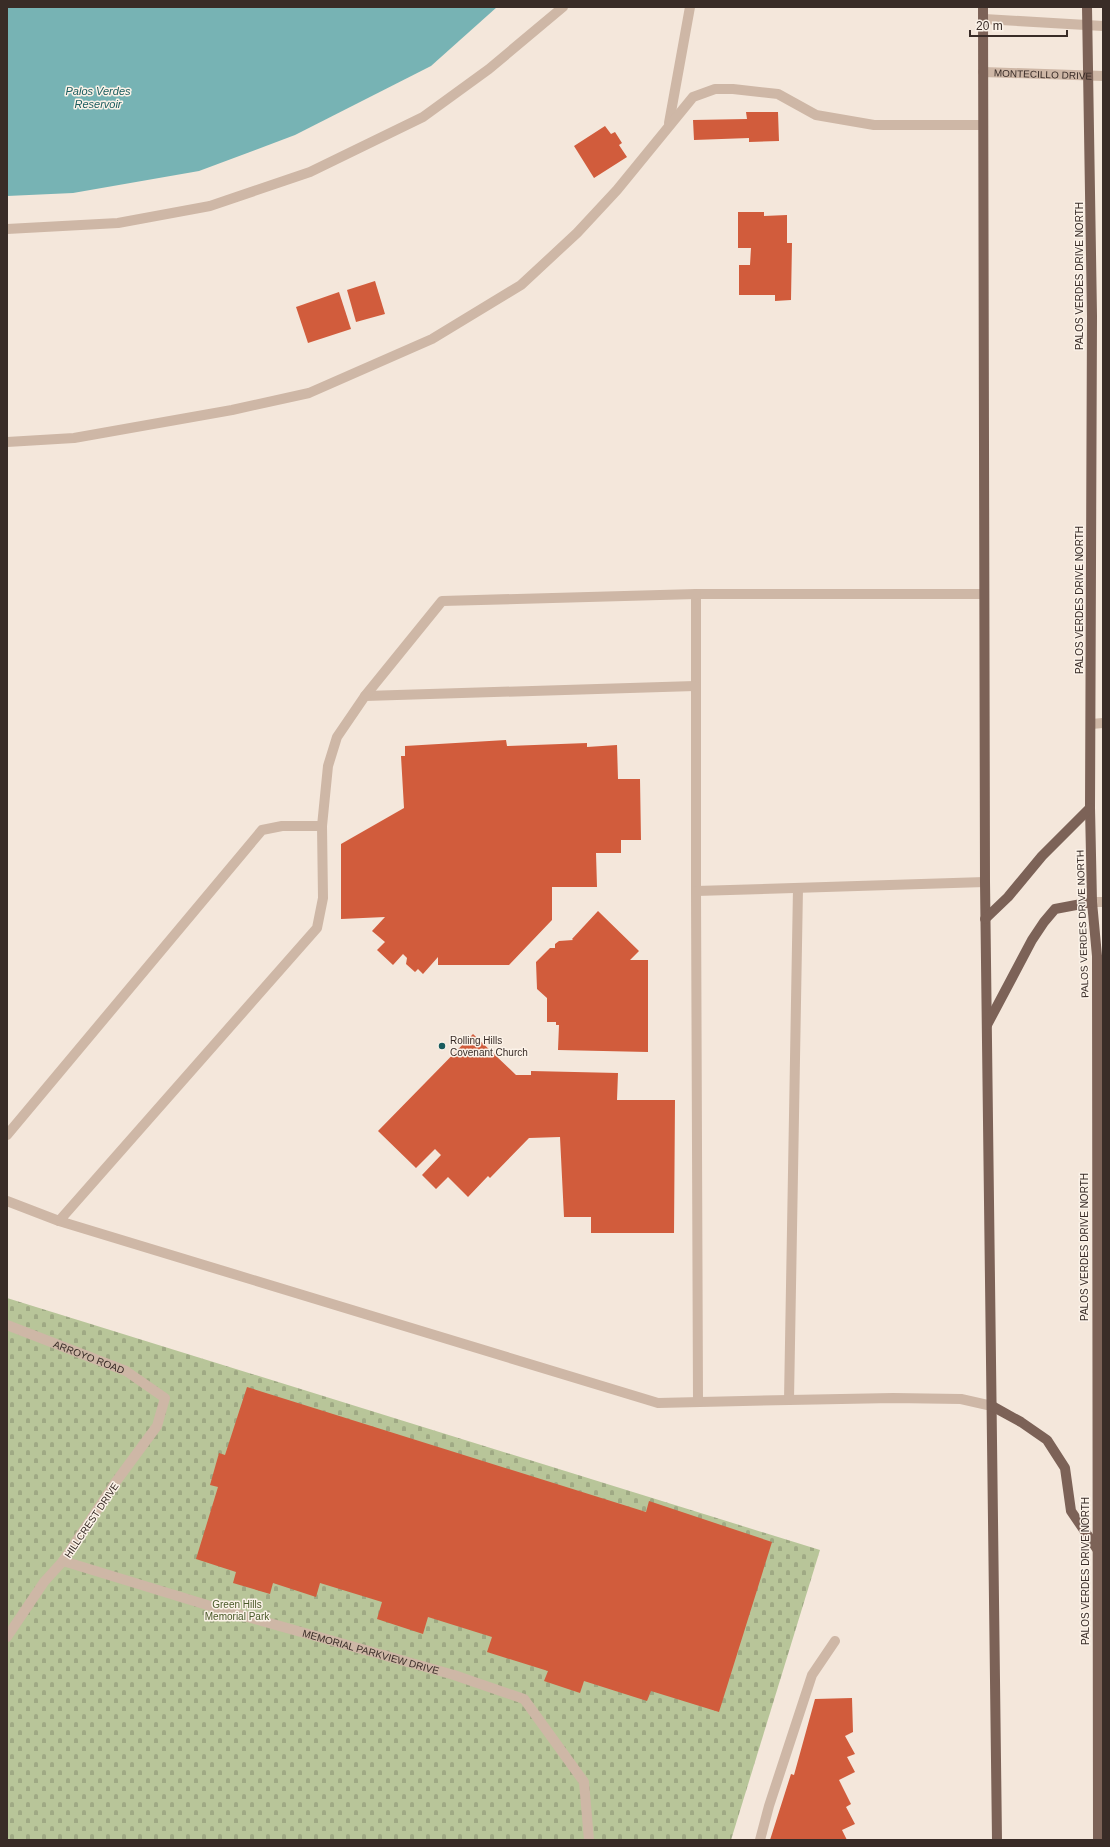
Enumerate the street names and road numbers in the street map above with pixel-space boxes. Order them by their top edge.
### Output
street label: MONTECILLO DRIVE [994,67,1093,82]
street label: PALOS VERDES DRIVE NORTH [1074,202,1085,350]
street label: PALOS VERDES DRIVE NORTH [1074,526,1085,674]
street label: PALOS VERDES DRIVE NORTH [1074,850,1091,998]
street label: PALOS VERDES DRIVE NORTH [1079,1173,1090,1321]
street label: ARROYO ROAD [52,1339,126,1376]
street label: HILLCREST DRIVE [62,1480,121,1560]
street label: PALOS VERDES DRIVE NORTH [1080,1497,1091,1645]
street label: MEMORIAL PARKVIEW DRIVE [301,1628,441,1677]

